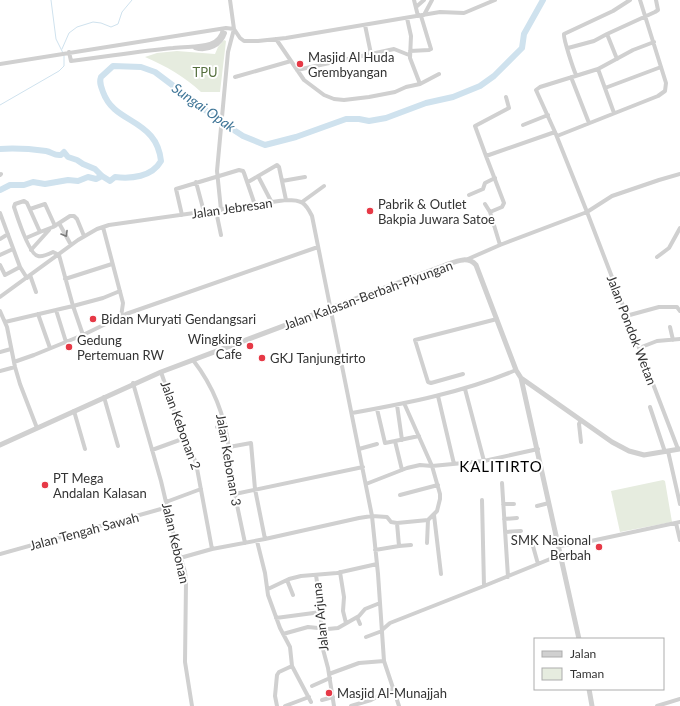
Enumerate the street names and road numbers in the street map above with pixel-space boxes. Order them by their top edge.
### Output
street label: Jalan Jebresan [191,194,273,222]
street label: Jalan Kalasan-Berbah-Piyungan [281,257,455,333]
street label: Jalan Pondok Wetan [604,273,660,387]
street label: Jalan Kebonan 2 [158,378,204,472]
street label: Jalan Kebonan 3 [213,413,245,507]
street label: Jalan Kebonan [159,501,193,585]
street label: Jalan Tengah Sawah [28,509,140,553]
street label: Jalan Arjuna [308,582,332,652]

